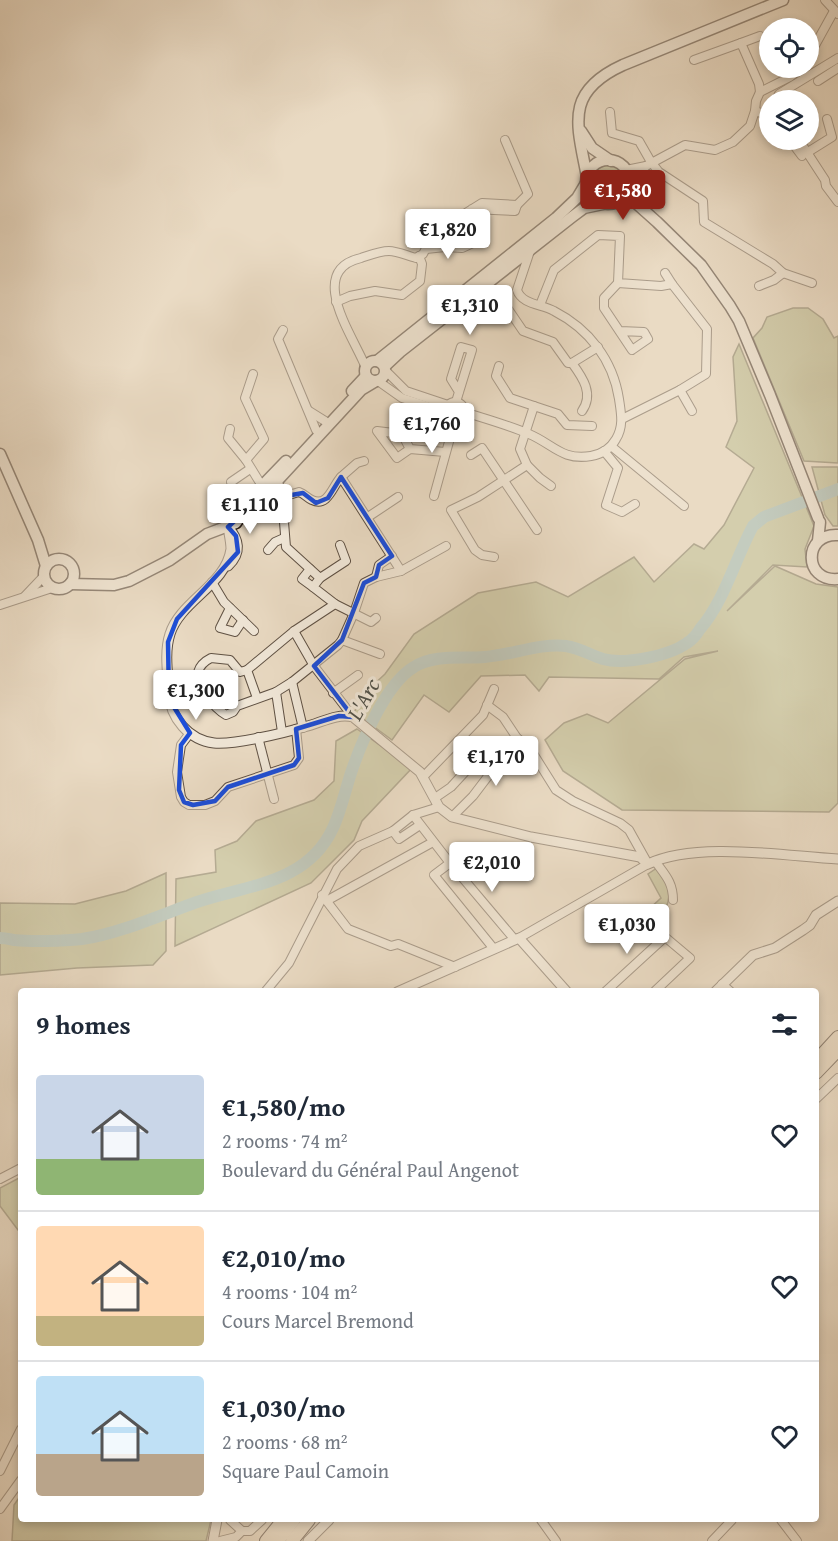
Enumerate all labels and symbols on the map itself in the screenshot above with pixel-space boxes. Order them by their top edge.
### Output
pin: €1,580 [574,170,672,221]
pin: €1,820 [399,209,497,260]
pin: €1,310 [421,285,519,336]
pin: €1,760 [383,403,481,454]
pin: €1,110 [201,484,299,535]
pin: €1,300 [147,670,245,721]
water label: L'Arc [338,671,388,727]
pin: €1,170 [447,736,545,787]
pin: €2,010 [443,842,541,893]
pin: €1,030 [578,904,676,955]

